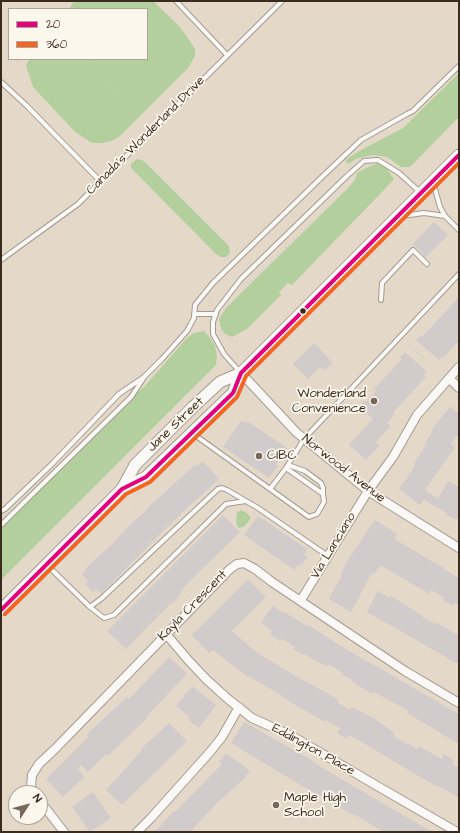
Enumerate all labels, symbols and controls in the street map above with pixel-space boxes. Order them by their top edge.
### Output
legend [8,8,148,60]
text: 20 [46,16,60,33]
text: 360 [46,36,67,53]
street label: Canada's Wonderland Drive [83,73,209,199]
unlabelled marker [298,306,308,316]
place label: Wonderland Convenience [292,386,366,417]
street label: Jane Street [145,394,207,456]
marker: Wonderland Convenience [369,396,379,406]
street label: Norwood Avenue [298,431,388,507]
place label: CIBC [267,448,297,464]
marker: CIBC [254,451,264,461]
street label: Via Lanciano [308,510,360,582]
street label: Kayla Crescent [155,567,231,645]
street label: Eddington Place [269,721,357,779]
north arrow [8,785,48,825]
place label: Maple High School [284,790,346,821]
text: N [29,791,45,805]
marker: Maple High School [271,800,281,810]

